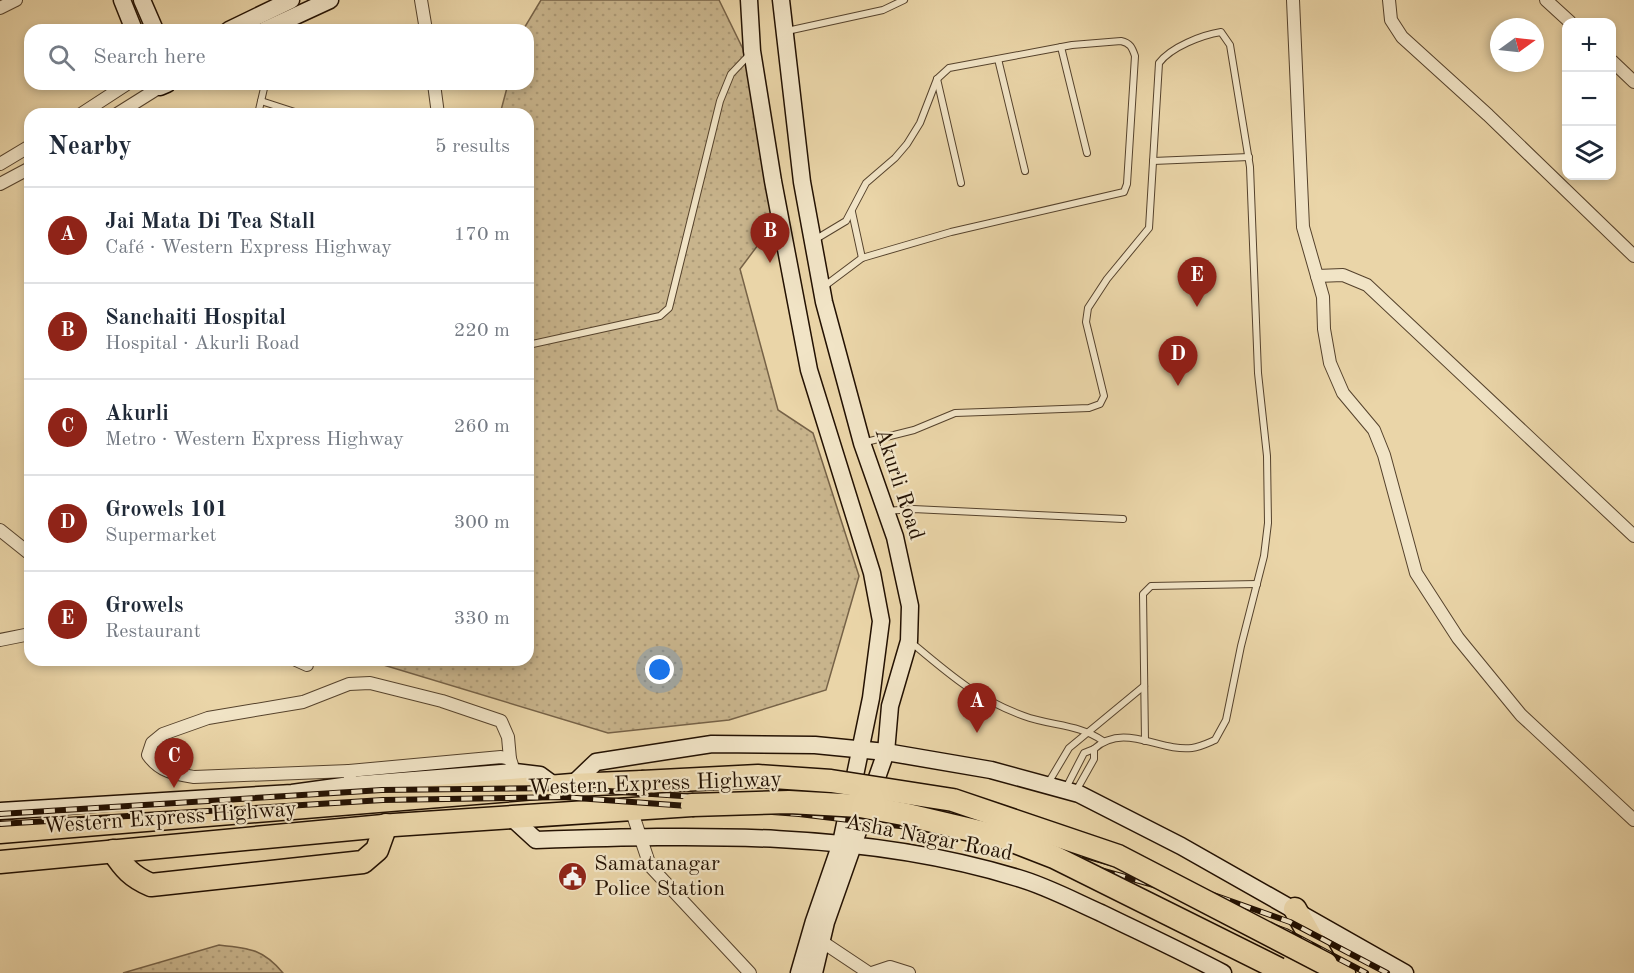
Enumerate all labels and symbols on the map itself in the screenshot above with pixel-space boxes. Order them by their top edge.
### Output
north arrow [1490,18,1544,72]
pin: B [750,214,790,263]
pin: E [1178,258,1216,307]
pin: D [1158,336,1198,386]
street label: Akurli Road [871,425,927,543]
your location [645,655,674,684]
pin: A [958,684,996,733]
pin: C [154,738,194,788]
street label: Western Express Highway [528,769,783,799]
street label: Western Express Highway [43,798,298,838]
street label: Asha Nagar Road [843,811,1015,865]
place label: Samatanagar Police Station [594,853,725,900]
public building icon: Samatanagar Police Station [557,861,589,893]

